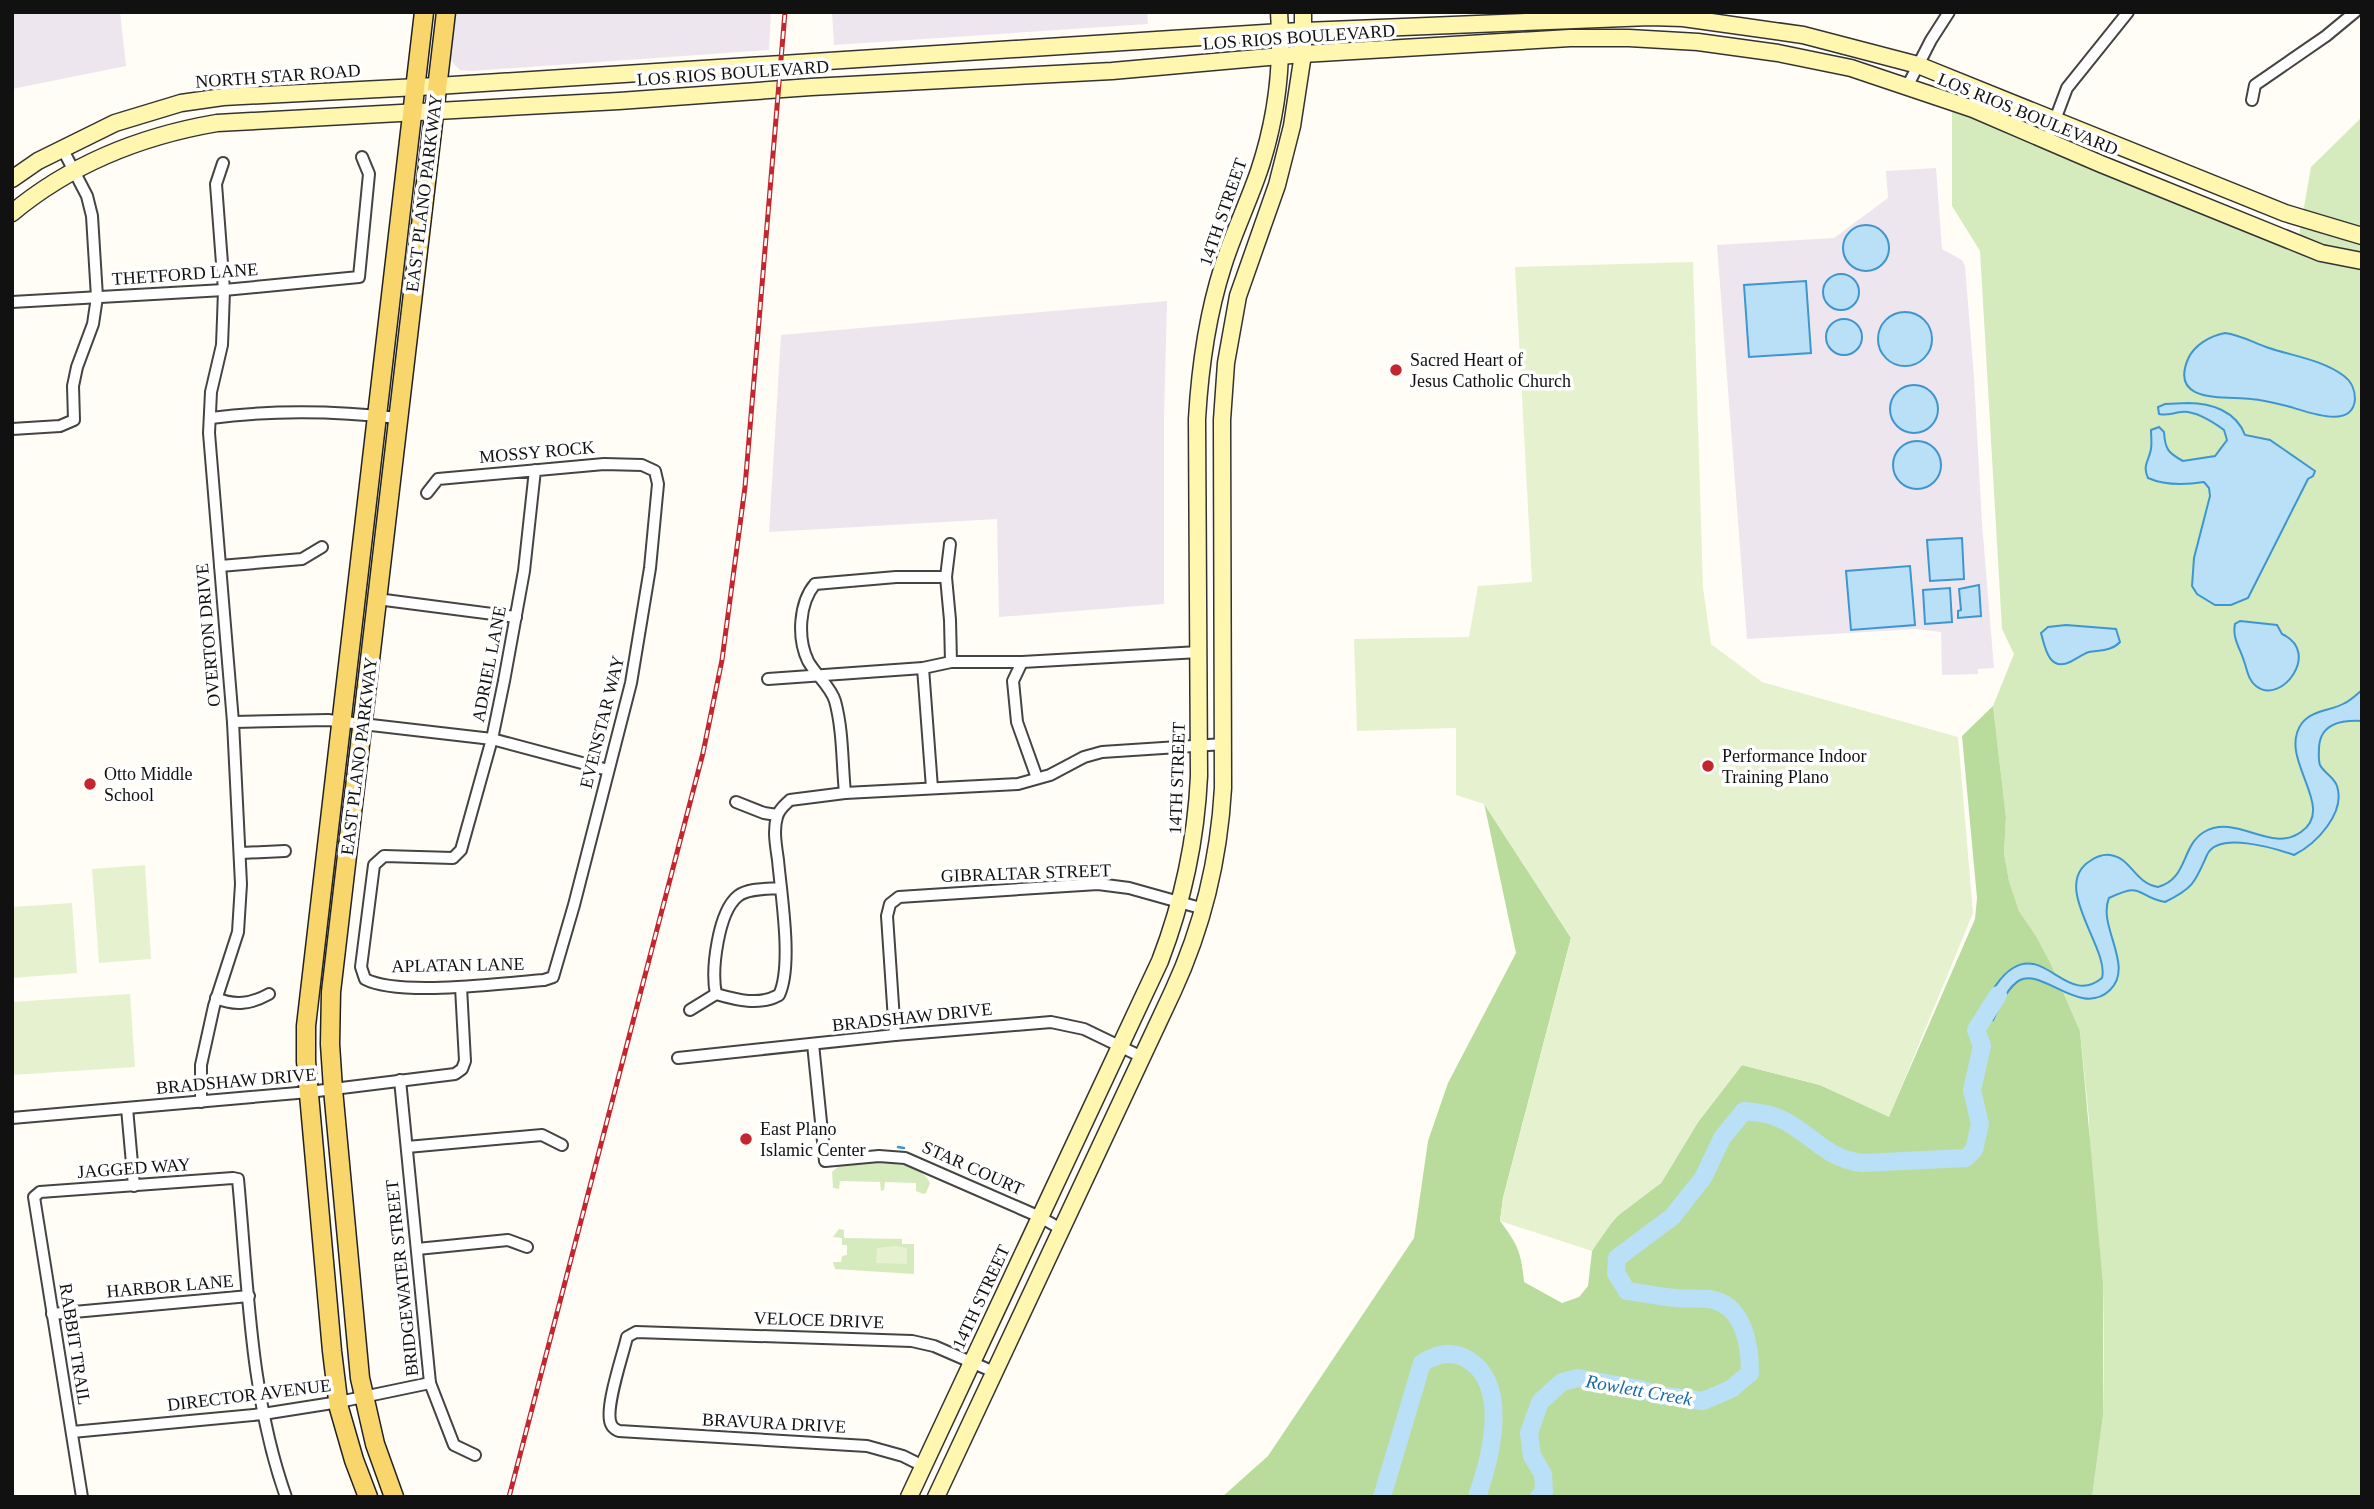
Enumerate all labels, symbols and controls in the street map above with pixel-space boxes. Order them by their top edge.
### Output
street label: LOS RIOS BOULEVARD [1202,20,1396,54]
street label: LOS RIOS BOULEVARD [636,56,830,90]
street label: NORTH STAR ROAD [195,60,361,92]
street label: LOS RIOS BOULEVARD [1935,69,2121,159]
street label: EAST PLANO PARKWAY [402,93,446,293]
street label: 14TH STREET [1195,156,1251,268]
street label: THETFORD LANE [111,259,259,289]
place label: Sacred Heart of Jesus Catholic Church [1410,350,1571,391]
marker: Sacred Heart of Jesus Catholic Church [1388,362,1404,378]
street label: MOSSY ROCK [478,437,596,467]
street label: OVERTON DRIVE [192,562,224,708]
street label: ADRIEL LANE [468,604,510,724]
street label: EVENSTAR WAY [576,654,628,790]
street label: EAST PLANO PARKWAY [337,656,381,856]
street label: 14TH STREET [1165,721,1189,835]
place label: Performance Indoor Training Plano [1722,746,1866,787]
marker: Performance Indoor Training Plano [1700,758,1716,774]
place label: Otto Middle School [104,764,193,805]
marker: Otto Middle School [82,776,98,792]
street label: GIBRALTAR STREET [940,860,1112,886]
street label: APLATAN LANE [391,954,525,976]
street label: BRADSHAW DRIVE [831,999,993,1035]
street label: BRADSHAW DRIVE [155,1064,317,1098]
place label: East Plano Islamic Center [760,1119,865,1160]
marker: East Plano Islamic Center [738,1131,754,1147]
street label: STAR COURT [919,1137,1027,1199]
street label: JAGGED WAY [77,1154,191,1182]
street label: BRIDGEWATER STREET [382,1179,422,1377]
street label: 14TH STREET [948,1242,1014,1352]
street label: HARBOR LANE [106,1270,234,1302]
street label: RABBIT TRAIL [56,1282,94,1406]
street label: VELOCE DRIVE [753,1308,885,1332]
water label: Rowlett Creek [1583,1370,1694,1410]
street label: DIRECTOR AVENUE [166,1375,332,1415]
street label: BRAVURA DRIVE [701,1409,847,1437]

